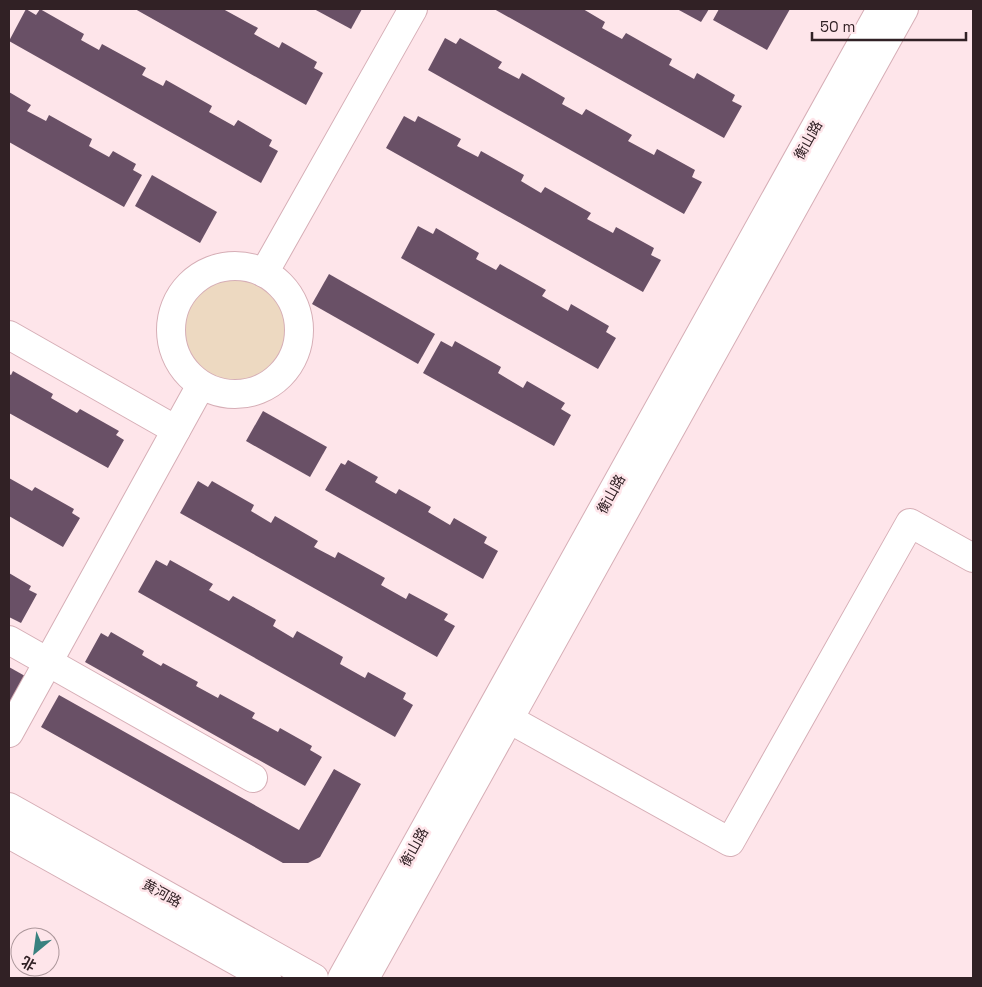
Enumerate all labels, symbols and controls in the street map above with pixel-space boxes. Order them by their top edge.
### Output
scale bar [812,10,966,42]
text: 50 m [820,17,855,36]
street label: 衡山路 [790,117,826,163]
street label: 衡山路 [593,471,629,517]
street label: 衡山路 [396,824,432,870]
street label: 黄河路 [139,875,185,911]
north arrow [10,927,60,977]
text: 北 [18,952,39,975]

